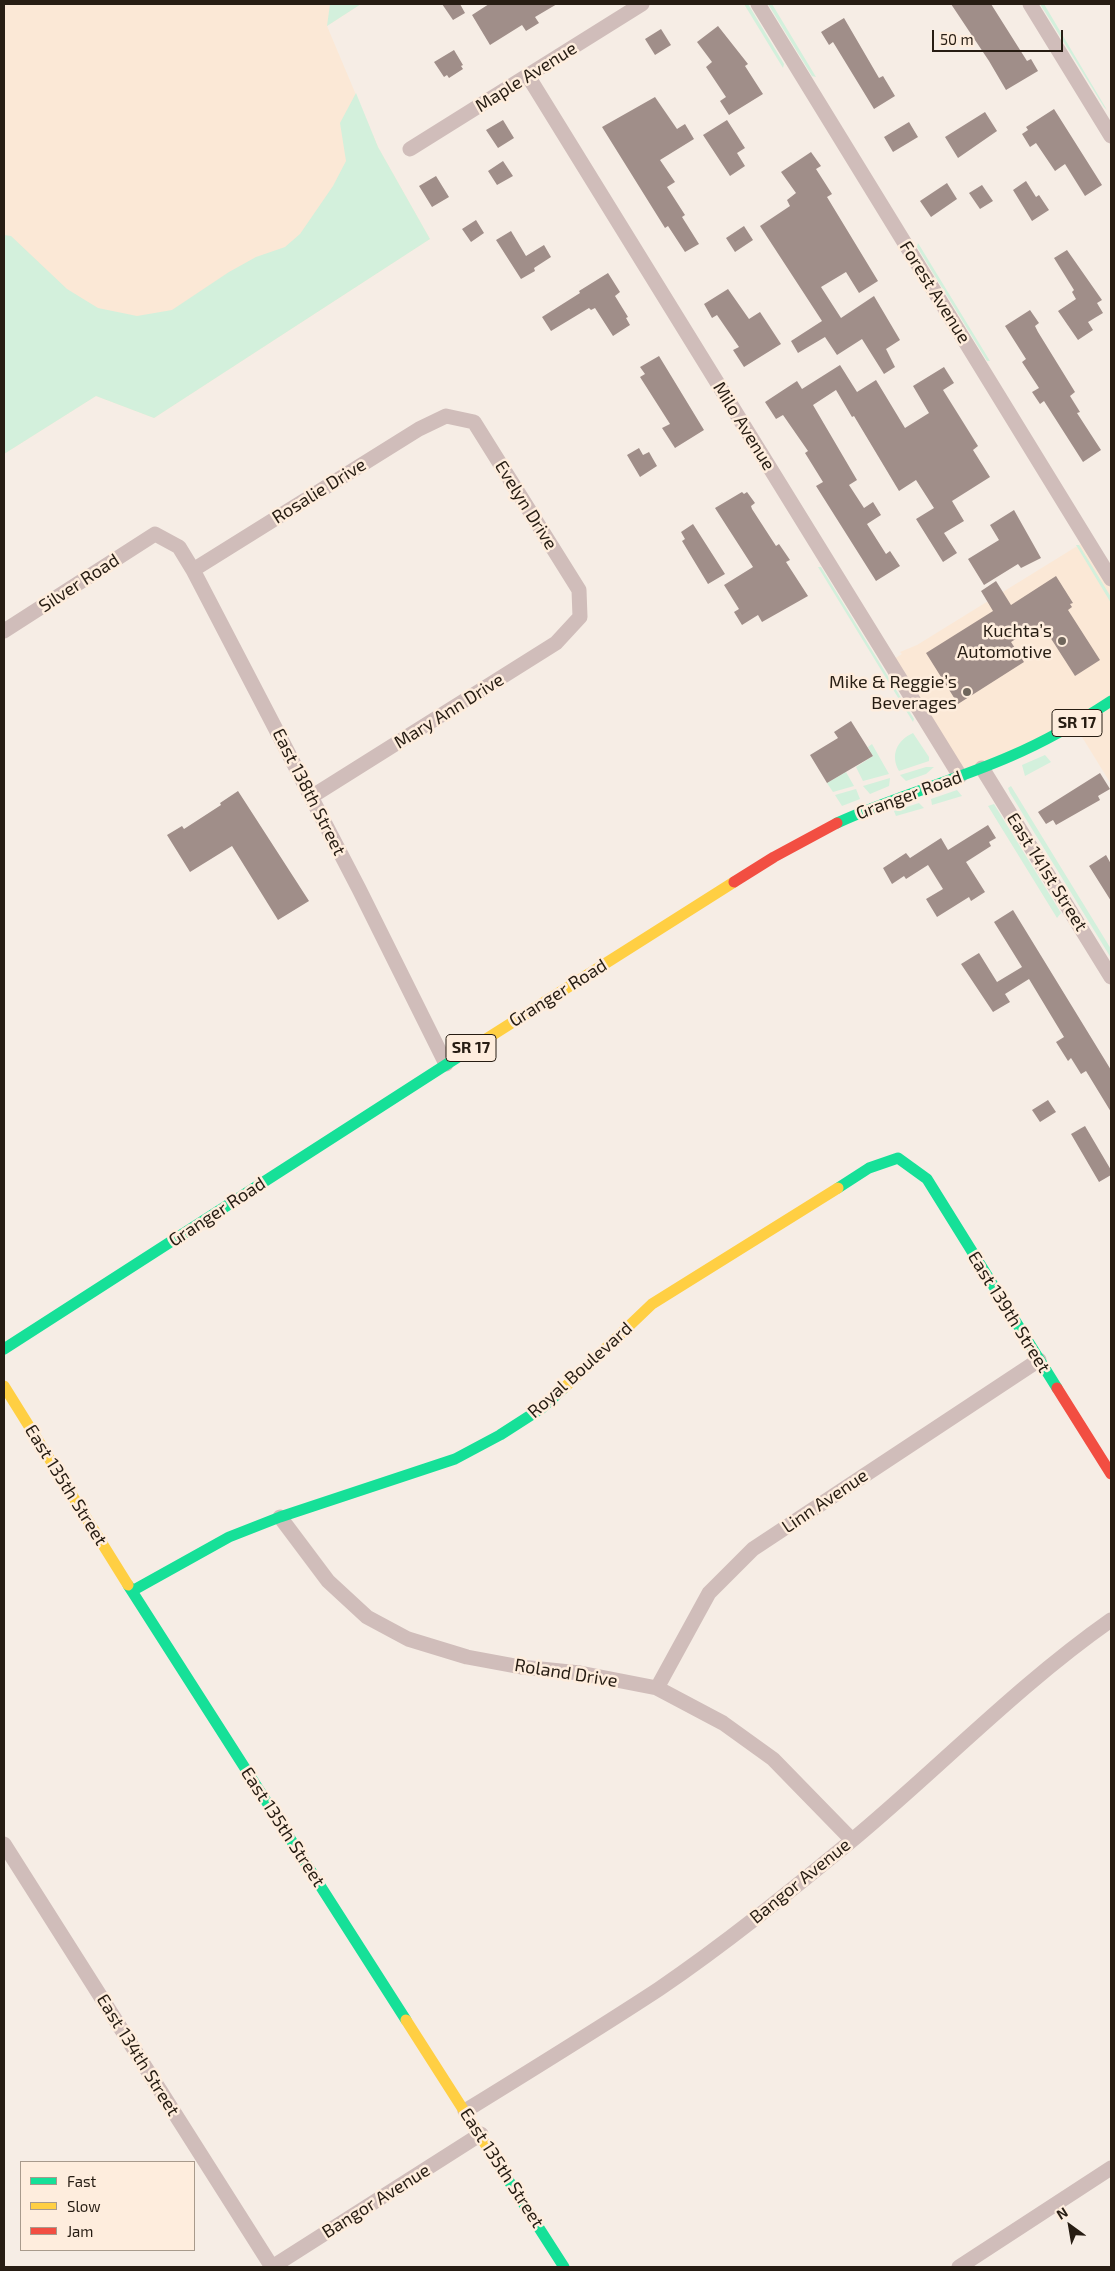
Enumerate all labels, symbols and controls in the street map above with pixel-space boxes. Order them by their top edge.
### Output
scale bar [935,20,1066,52]
text: 50 m [940,30,974,48]
street label: Maple Avenue [471,37,581,117]
street label: Forest Avenue [895,237,975,347]
street label: Milo Avenue [708,378,780,474]
street label: Rosalie Drive [268,454,370,528]
street label: Evelyn Drive [490,457,562,553]
street label: Silver Road [35,549,123,617]
place label: Kuchta’s Automotive [957,620,1052,662]
marker: Kuchta’s Automotive [1056,635,1068,647]
street label: Mary Ann Drive [390,669,508,753]
place label: Mike & Reggie’s Beverages [829,671,957,714]
marker: Mike & Reggie’s Beverages [961,686,973,698]
road number: SR 17 [1052,710,1102,736]
street label: East 138th Street [268,725,350,859]
street label: Granger Road [853,766,965,824]
street label: East 141st Street [1002,809,1092,935]
street label: Granger Road [505,954,611,1032]
road number: SR 17 [446,1034,496,1062]
street label: Granger Road [164,1173,270,1251]
street label: East 139th Street [963,1247,1055,1377]
street label: Royal Boulevard [523,1317,637,1423]
street label: East 135th Street [20,1421,112,1549]
street label: Linn Avenue [778,1464,872,1538]
street label: Roland Drive [513,1654,619,1692]
street label: East 135th Street [236,1763,330,1891]
street label: Bangor Avenue [745,1834,855,1928]
street label: East 134th Street [92,1990,184,2120]
street label: East 135th Street [455,2104,549,2232]
street label: Bangor Avenue [318,2159,434,2243]
legend [20,2161,195,2251]
text: Fast [67,2172,96,2190]
text: Slow [67,2197,101,2215]
north arrow [1045,2201,1095,2251]
text: N [1053,2203,1071,2223]
text: Jam [67,2222,93,2240]

